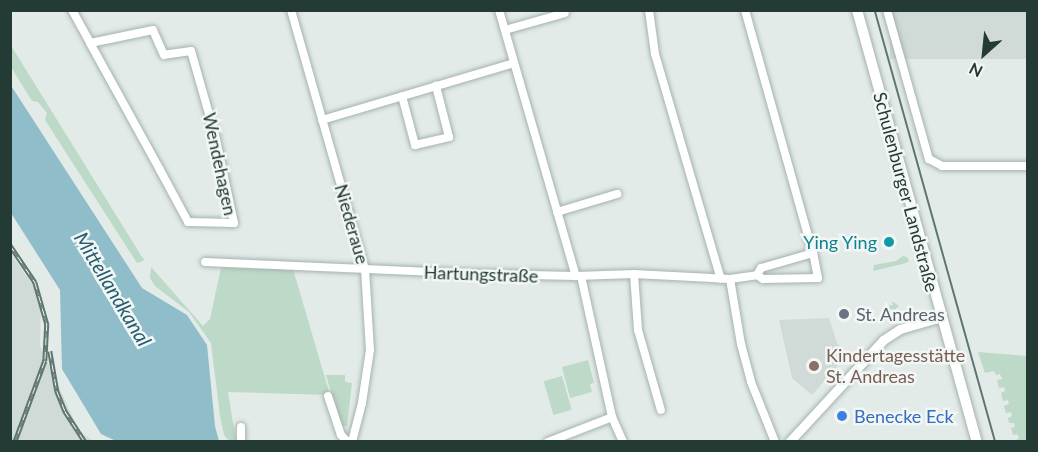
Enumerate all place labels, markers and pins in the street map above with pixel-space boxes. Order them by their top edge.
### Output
place label: Ying Ying [802,231,877,253]
marker: Ying Ying [882,235,896,249]
place label: St. Andreas [856,303,945,325]
marker: St. Andreas [837,307,851,321]
place label: Kindertagesstätte St. Andreas [826,345,965,388]
marker: Kindertagesstätte St. Andreas [807,359,821,373]
place label: Benecke Eck [854,405,954,427]
marker: Benecke Eck [835,409,849,423]

